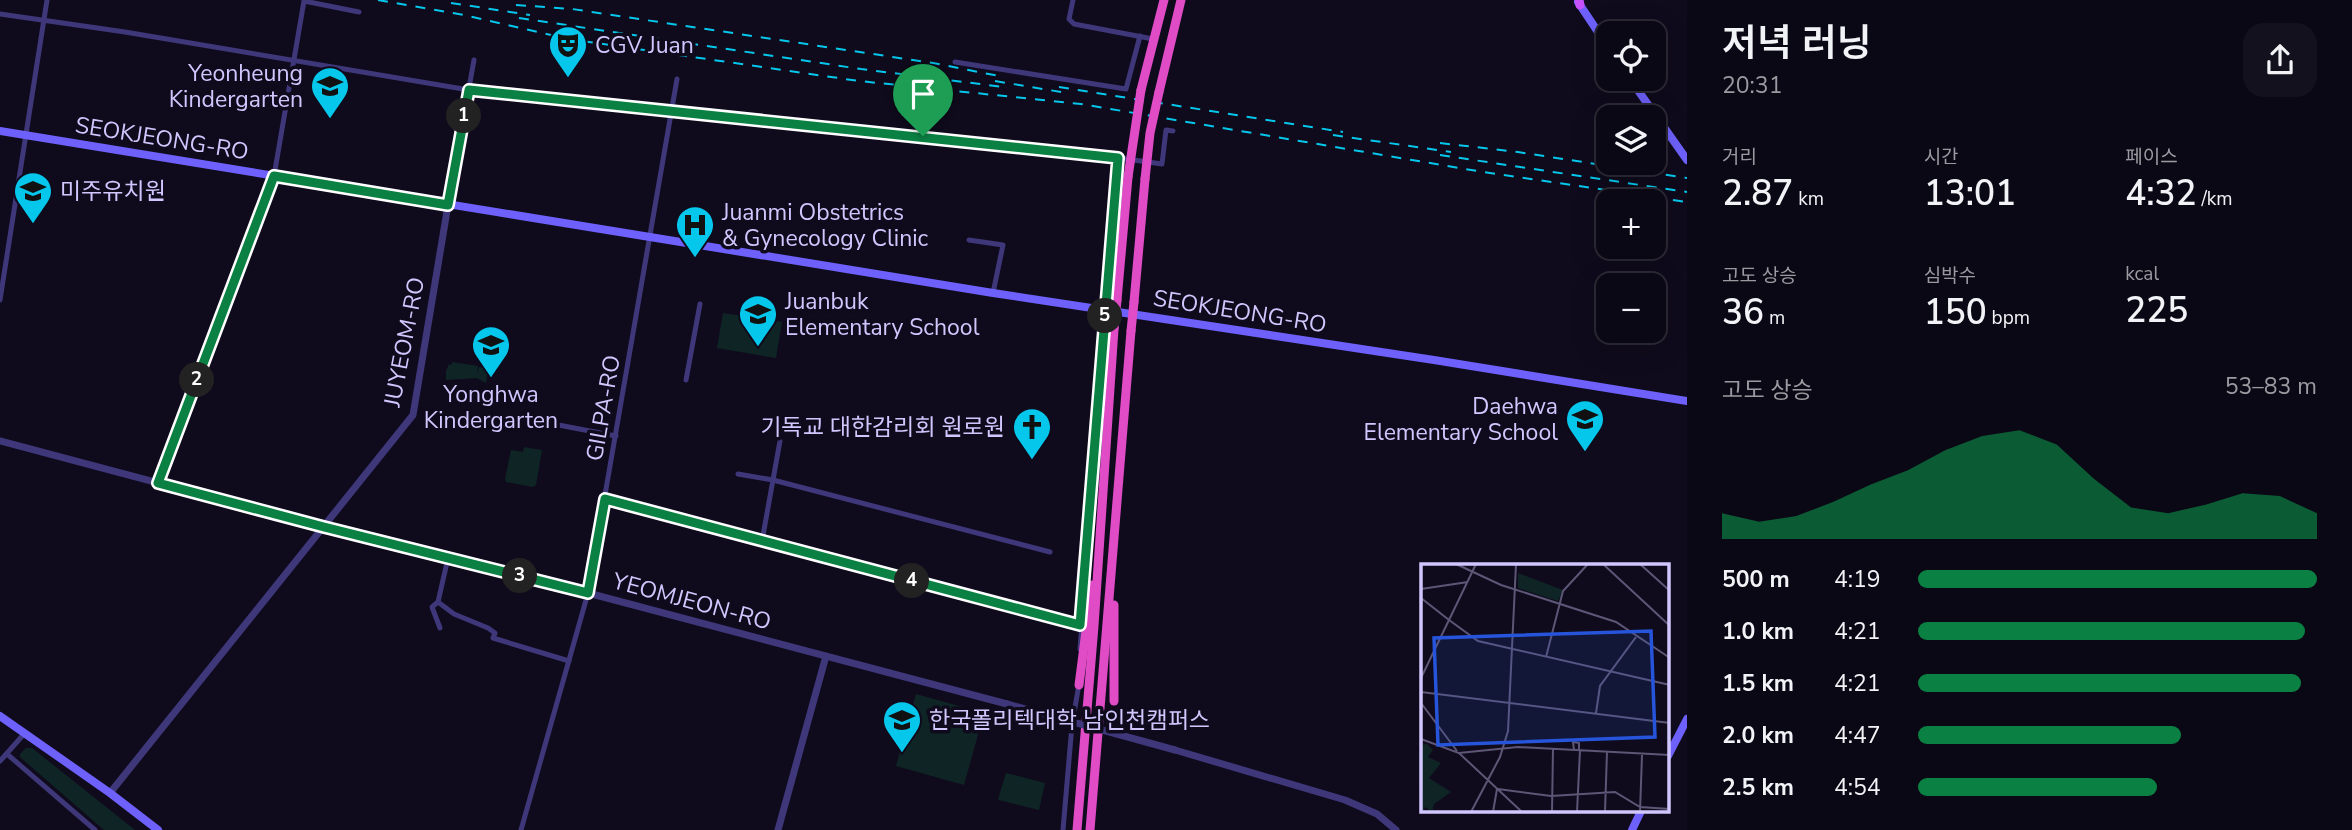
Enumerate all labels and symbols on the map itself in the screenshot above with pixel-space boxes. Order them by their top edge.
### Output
theatre icon: CGV Juan [547,24,589,79]
place label: CGV Juan [595,30,694,61]
place label: Yeonheung Kindergarten [169,58,303,115]
pin [893,64,953,136]
school or university icon: Yeonheung Kindergarten [309,65,351,120]
pin: 1 [447,99,482,134]
street label: SEOKJEONG-RO [73,109,251,167]
school or university icon: 미주유치원 [12,170,54,225]
place label: 미주유치원 [60,176,166,207]
place label: Juanmi Obstetrics & Gynecology Clinic [721,197,929,254]
hospital icon: Juanmi Obstetrics & Gynecology Clinic [674,204,716,259]
street label: JUYEOM-RO [377,275,432,411]
street label: SEOKJEONG-RO [1151,282,1329,340]
place label: Juanbuk Elementary School [784,286,980,343]
school or university icon: Juanbuk Elementary School [737,293,779,348]
pin: 5 [1088,298,1122,334]
school or university icon: Yonghwa Kindergarten [470,324,512,379]
street label: GILPA-RO [579,353,628,463]
pin: 2 [180,362,214,398]
place label: Yonghwa Kindergarten [424,379,558,436]
place label: Daehwa Elementary School [1364,391,1558,448]
school or university icon: Daehwa Elementary School [1564,398,1606,453]
church icon: 기독교 대한감리회 원로원 [1011,406,1053,461]
place label: 기독교 대한감리회 원로원 [760,412,1005,443]
pin: 3 [503,558,538,594]
pin: 4 [894,564,930,598]
inset map [1421,564,1670,812]
street label: YEOMJEON-RO [608,565,775,638]
school or university icon: 한국폴리텍대학 남인천캠퍼스 [881,699,923,754]
place label: 한국폴리텍대학 남인천캠퍼스 [929,705,1210,736]

